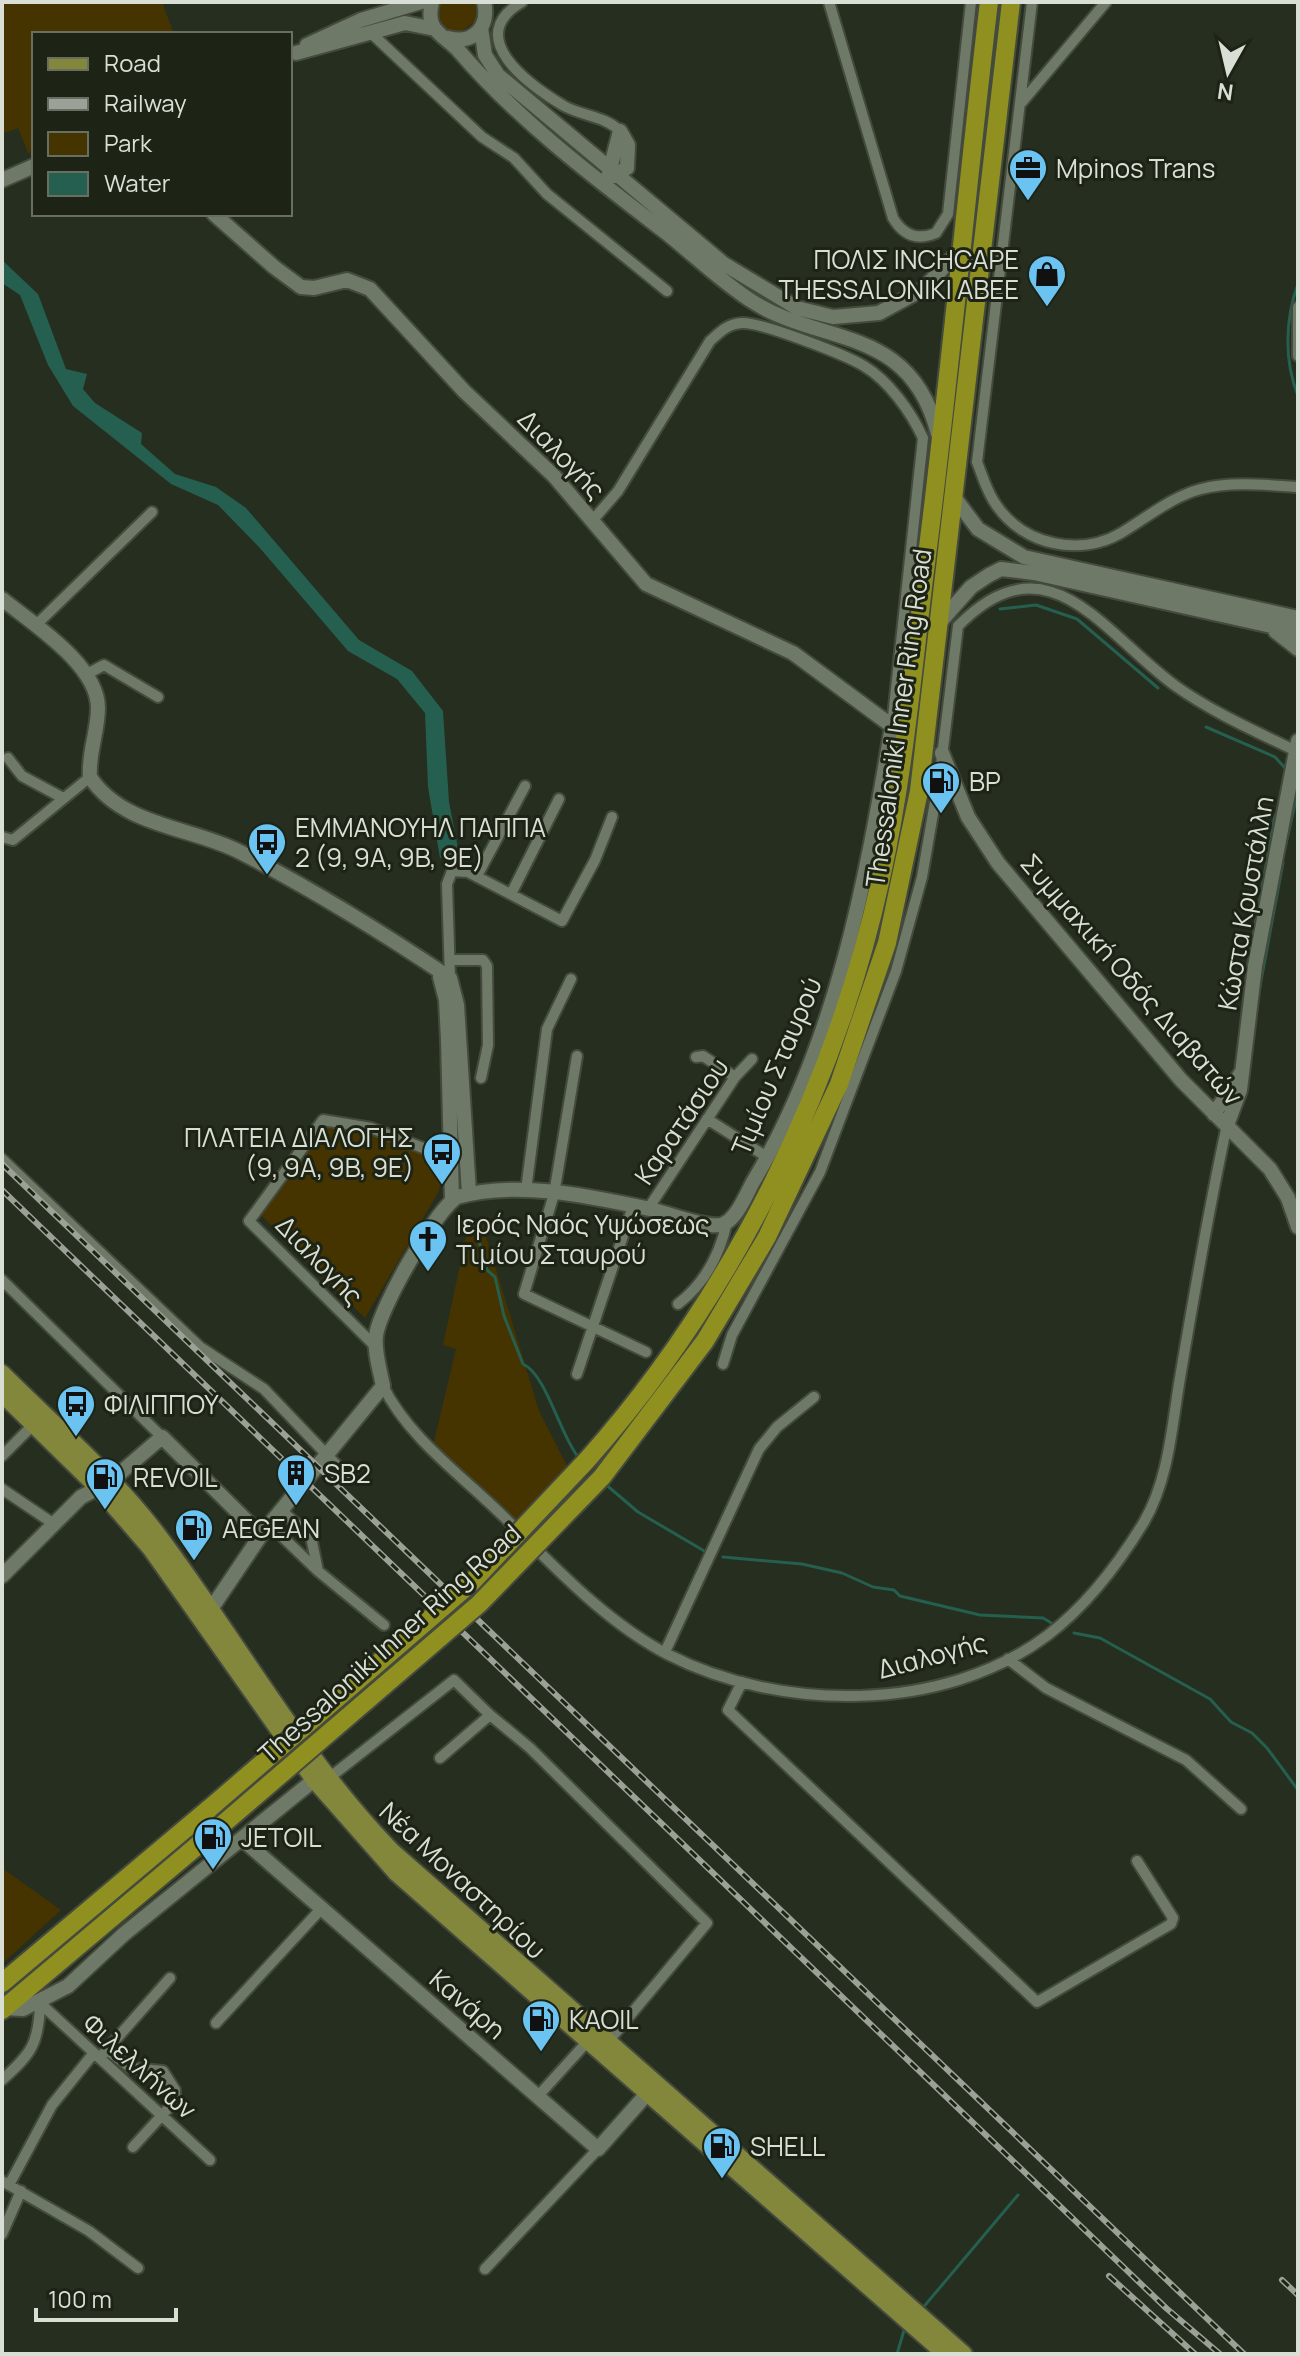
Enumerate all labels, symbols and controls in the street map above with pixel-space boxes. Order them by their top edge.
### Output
legend [32,32,292,216]
north arrow [1188,32,1268,112]
text: Road [104,46,161,79]
text: N [1215,76,1235,108]
text: Railway [104,86,187,119]
text: Park [104,126,153,159]
office icon: Mpinos Trans [1007,147,1049,202]
place label: Mpinos Trans [1056,150,1215,186]
text: Water [104,166,171,199]
place label: ΠΟΛΙΣ INCHCAPE THESSALONIKI ΑΒΕΕ [778,241,1019,307]
shop icon: ΠΟΛΙΣ INCHCAPE THESSALONIKI ΑΒΕΕ [1026,253,1068,308]
street label: Διαλογής [510,401,614,507]
street label: Thessaloniki Inner Ring Road [856,546,940,890]
fuel station icon: BP [920,760,962,815]
place label: BP [969,763,1001,799]
street label: Κώστα Κρυστάλλη [1208,793,1282,1013]
place label: ΕΜΜΑΝΟΥΗΛ ΠΑΠΠΑ 2 (9, 9Α, 9Β, 9Ε) [295,809,546,875]
bus stop icon: ΕΜΜΑΝΟΥΗΛ ΠΑΠΠΑ 2 (9, 9Α, 9Β, 9Ε) [246,821,288,876]
street label: Συμμαχική Οδός Διαβατών [1013,846,1251,1112]
street label: Τιμίου Σταυρού [722,971,830,1161]
street label: Καρατάσιου [626,1051,736,1191]
place label: ΠΛΑΤΕΙΑ ΔΙΑΛΟΓΗΣ (9, 9Α, 9Β, 9Ε) [184,1119,414,1185]
bus stop icon: ΠΛΑΤΕΙΑ ΔΙΑΛΟΓΗΣ (9, 9Α, 9Β, 9Ε) [421,1131,463,1186]
place label: Ιερός Ναός Υψώσεως Τιμίου Σταυρού [456,1206,710,1272]
street label: Διαλογής [268,1207,372,1313]
church icon: Ιερός Ναός Υψώσεως Τιμίου Σταυρού [407,1218,449,1273]
bus stop icon: ΦΙΛΙΠΠΟΥ [55,1383,97,1438]
place label: ΦΙΛΙΠΠΟΥ [104,1386,219,1422]
building icon: SB2 [275,1452,317,1507]
place label: SB2 [324,1455,371,1491]
fuel station icon: REVOIL [84,1456,126,1511]
place label: REVOIL [133,1459,218,1495]
fuel station icon: AEGEAN [173,1507,215,1562]
place label: AEGEAN [222,1510,320,1546]
street label: Thessaloniki Inner Ring Road [250,1515,528,1771]
street label: Διαλογής [873,1623,991,1687]
street label: Νέα Μοναστηρίου [372,1793,554,1967]
fuel station icon: JETOIL [192,1816,234,1871]
place label: JETOIL [241,1819,322,1855]
street label: Κανάρη [422,1961,514,2047]
fuel station icon: KAOIL [520,1998,562,2053]
place label: KAOIL [569,2001,639,2037]
street label: Φιλελλήνων [75,2005,205,2127]
fuel station icon: SHELL [701,2125,743,2180]
place label: SHELL [750,2128,825,2164]
scale bar [36,2272,176,2322]
text: 100 m [48,2282,112,2315]

